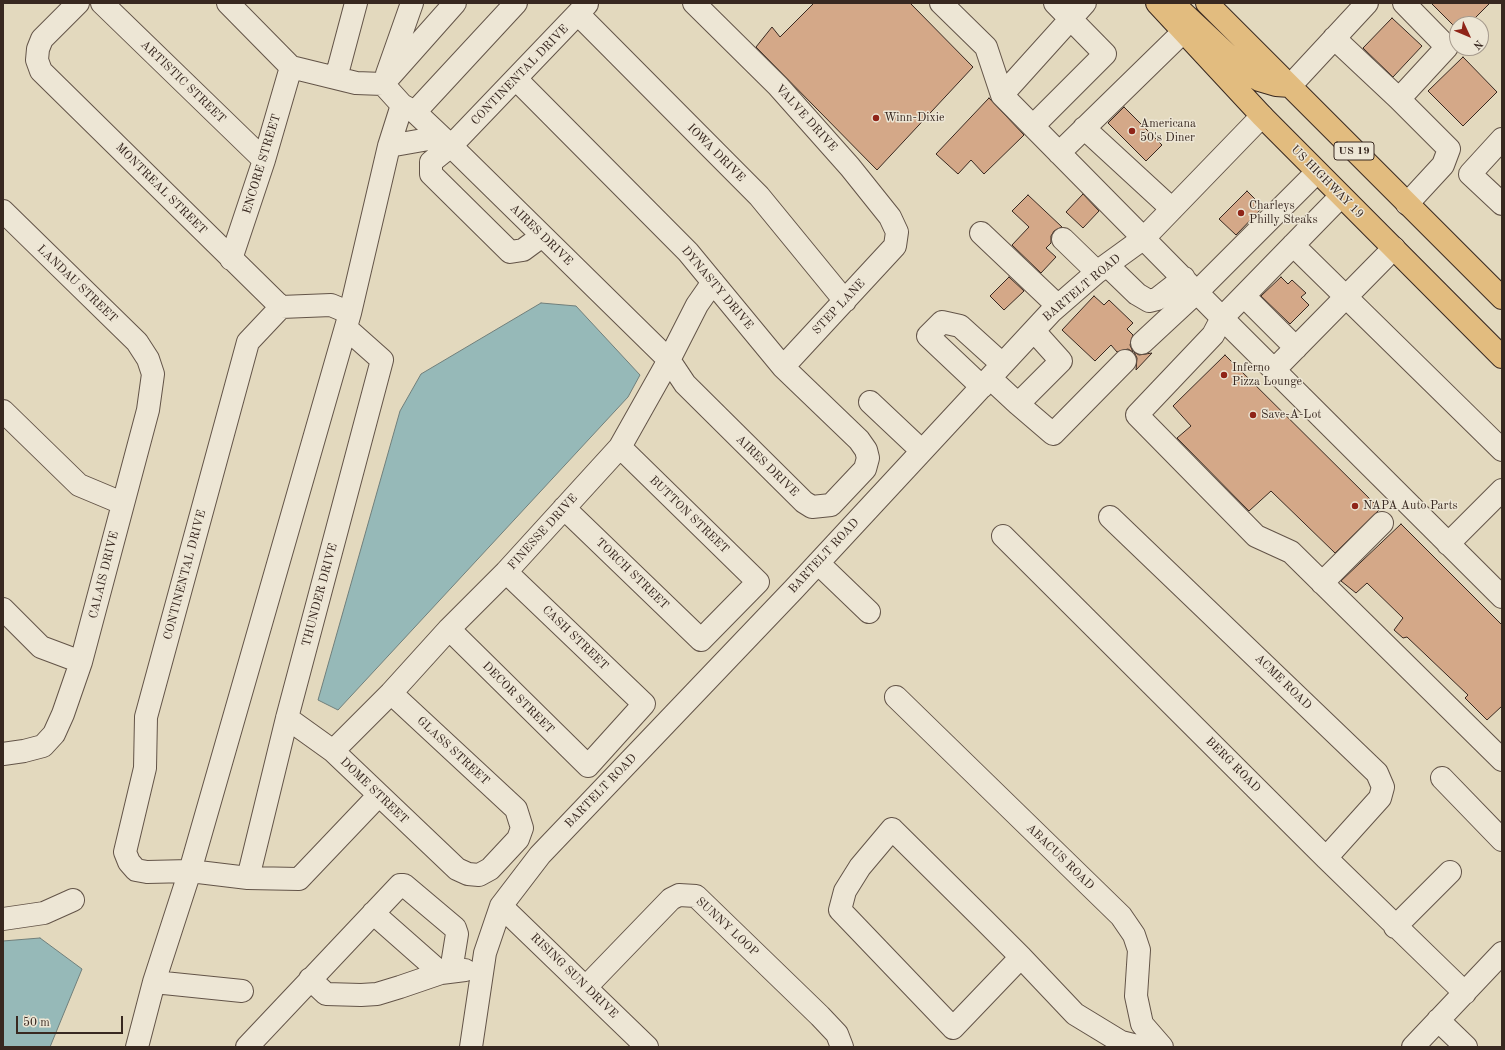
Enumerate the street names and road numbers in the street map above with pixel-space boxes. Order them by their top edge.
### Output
street label: CONTINENTAL DRIVE [468,22,572,128]
street label: ARTISTIC STREET [137,38,229,126]
street label: VALVE DRIVE [772,82,840,154]
street label: ENCORE STREET [240,112,284,216]
street label: IOWA DRIVE [684,121,748,185]
street label: MONTREAL STREET [112,140,210,238]
road number: US 19 [1334,142,1374,160]
street label: US HIGHWAY 19 [1288,143,1366,221]
street label: AIRES DRIVE [507,201,575,269]
street label: LANDAU STREET [34,242,120,326]
street label: DYNASTY DRIVE [678,244,756,332]
street label: BARTELT ROAD [1040,251,1124,325]
street label: STEP LANE [810,276,868,338]
street label: AIRES DRIVE [733,432,801,500]
street label: BUTTON STREET [646,473,732,557]
street label: FINESSE DRIVE [505,491,581,573]
street label: CONTINENTAL DRIVE [161,508,209,642]
street label: BARTELT ROAD [786,516,862,596]
street label: CALAIS DRIVE [86,530,122,620]
street label: TORCH STREET [592,535,672,613]
street label: THUNDER DRIVE [299,542,341,648]
street label: CASH STREET [539,603,611,673]
street label: ACME ROAD [1252,651,1314,713]
street label: DECOR STREET [479,659,557,737]
street label: GLASS STREET [414,714,492,788]
street label: BERG ROAD [1202,734,1264,796]
street label: BARTELT ROAD [562,751,640,831]
street label: DOME STREET [337,755,411,827]
street label: ABACUS ROAD [1023,821,1097,893]
street label: SUNNY LOOP [693,894,761,960]
street label: RISING SUN DRIVE [527,931,621,1021]

